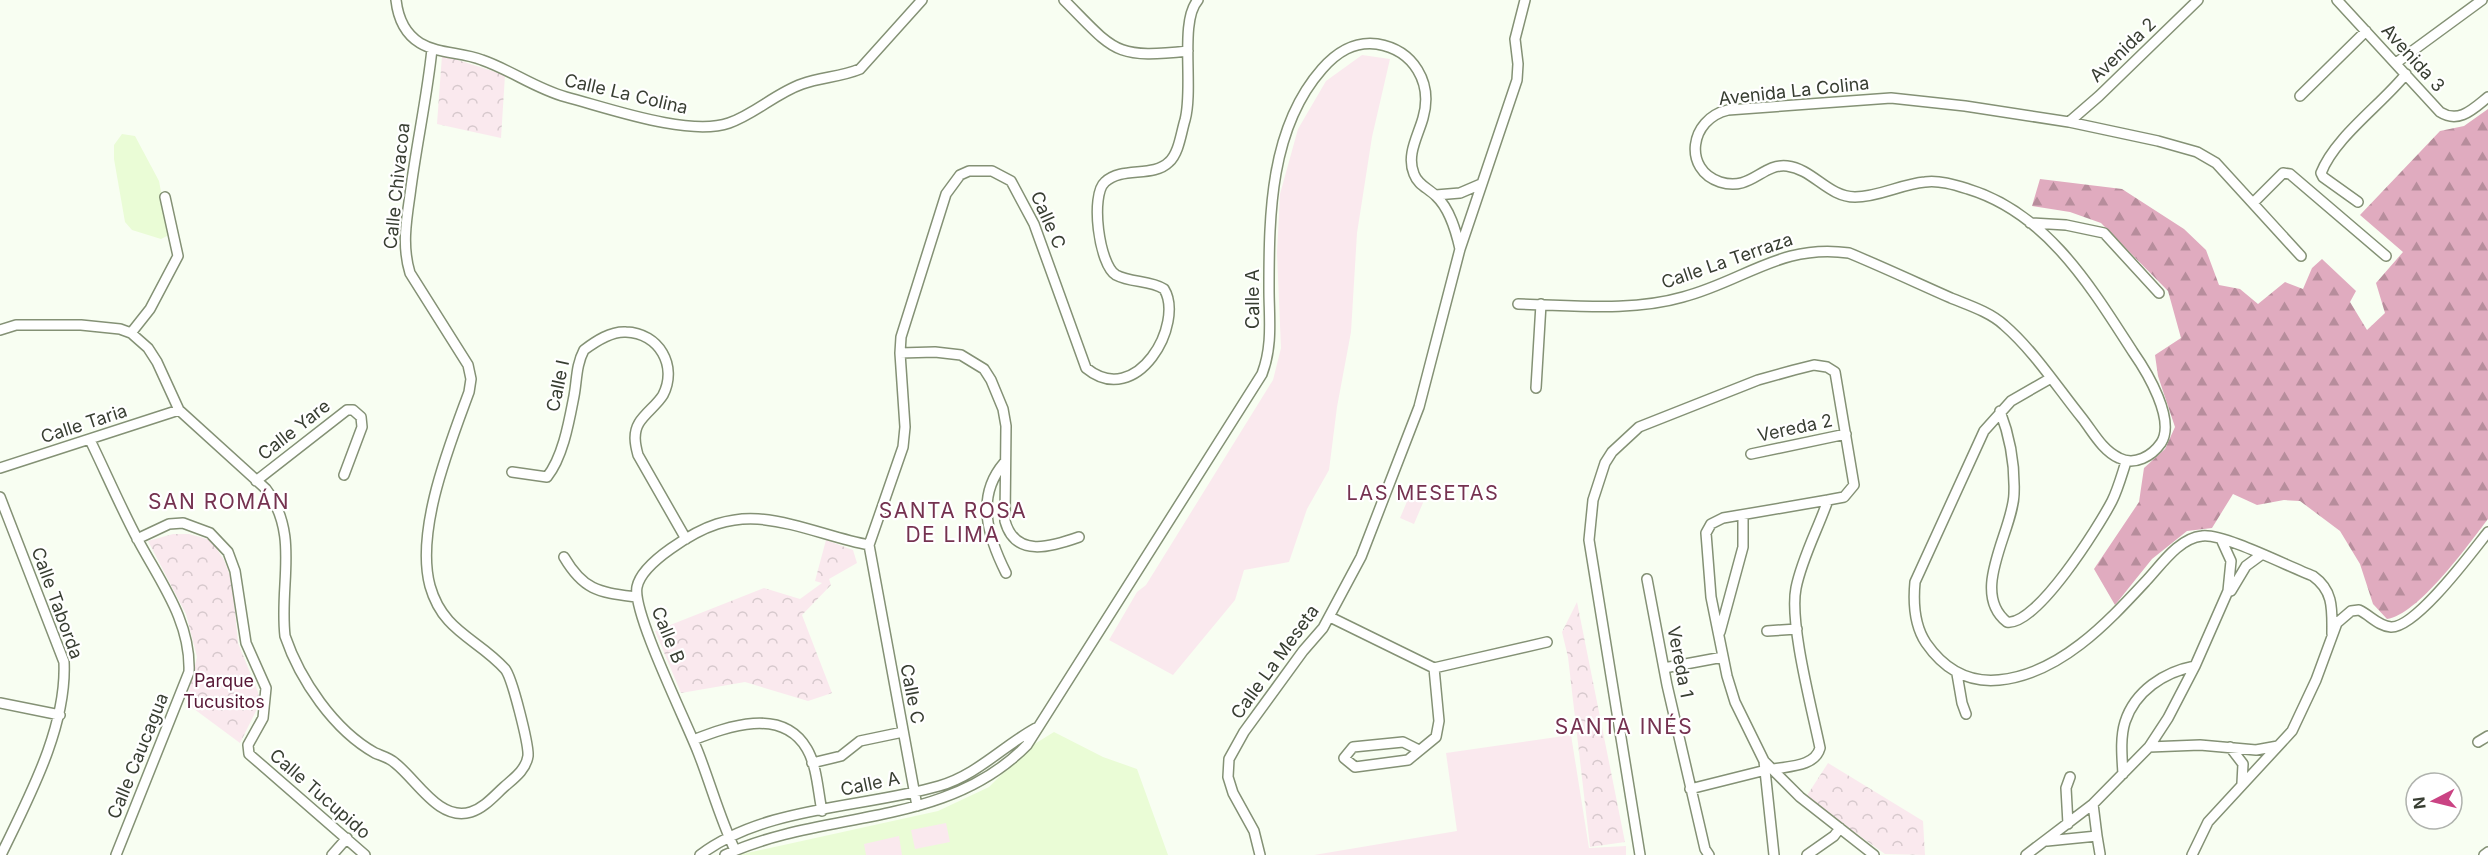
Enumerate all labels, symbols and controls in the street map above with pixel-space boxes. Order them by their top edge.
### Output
street label: Avenida 2 [2085,13,2160,86]
street label: Avenida 3 [2378,20,2449,96]
street label: Calle La Colina [562,69,690,118]
street label: Avenida La Colina [1718,72,1870,109]
street label: Calle Chivacoa [379,122,414,250]
street label: Calle C [1027,188,1070,252]
street label: Calle La Terraza [1658,228,1795,293]
street label: Calle A [1242,269,1263,329]
street label: Calle I [542,358,573,414]
street label: Calle Yare [254,395,334,464]
street label: Calle Taria [38,400,130,447]
street label: Vereda 2 [1755,409,1834,446]
district label: LAS MESETAS [1347,481,1499,505]
district label: SAN ROMÁN [148,488,290,514]
district label: SANTA ROSA DE LIMA [879,498,1027,547]
street label: Calle Taborda [28,544,87,662]
street label: Calle La Meseta [1226,601,1323,723]
street label: Calle B [648,603,689,666]
street label: Vereda 1 [1663,624,1698,699]
street label: Calle C [896,662,929,726]
park label: Parque Tucusitos [183,670,265,712]
street label: Calle Caucagua [103,690,172,822]
district label: SANTA INÉS [1555,713,1693,739]
street label: Calle Tucupido [266,744,375,843]
street label: Calle A [838,767,901,800]
north arrow [2404,771,2464,831]
text: N [2408,796,2430,810]

